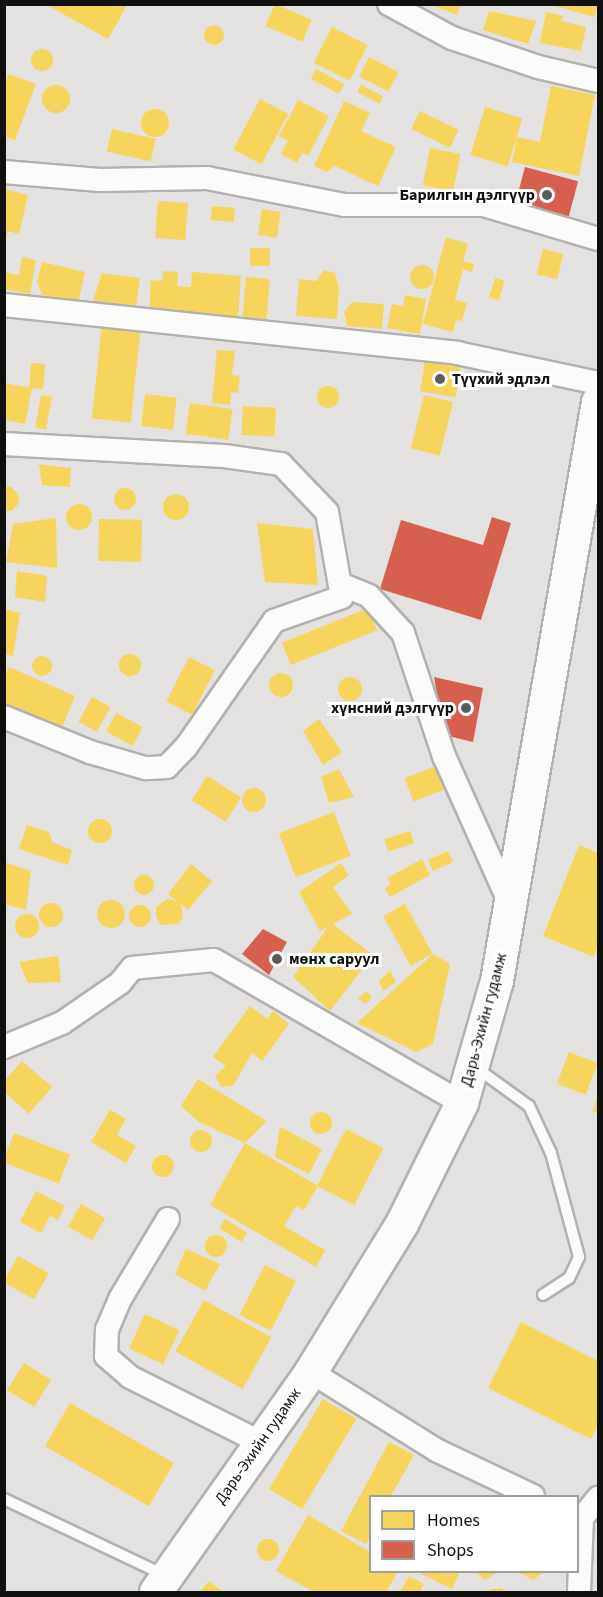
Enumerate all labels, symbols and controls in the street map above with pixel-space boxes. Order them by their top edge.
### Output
place label: Барилгын дэлгүүр [399,185,535,205]
marker: Барилгын дэлгүүр [540,188,554,202]
place label: Түүхий эдлэл [452,369,550,389]
marker: Түүхий эдлэл [433,372,447,386]
place label: хүнсний дэлгүүр [331,698,454,718]
marker: хүнсний дэлгүүр [459,701,473,715]
place label: мөнх саруул [289,949,380,969]
street label: Дарь-Эхийн гудамж [457,951,511,1089]
marker: мөнх саруул [270,952,284,966]
street label: Дарь-Эхийн гудамж [211,1384,305,1508]
legend [369,1495,579,1573]
text: Homes [427,1508,480,1533]
text: Shops [427,1538,474,1563]

